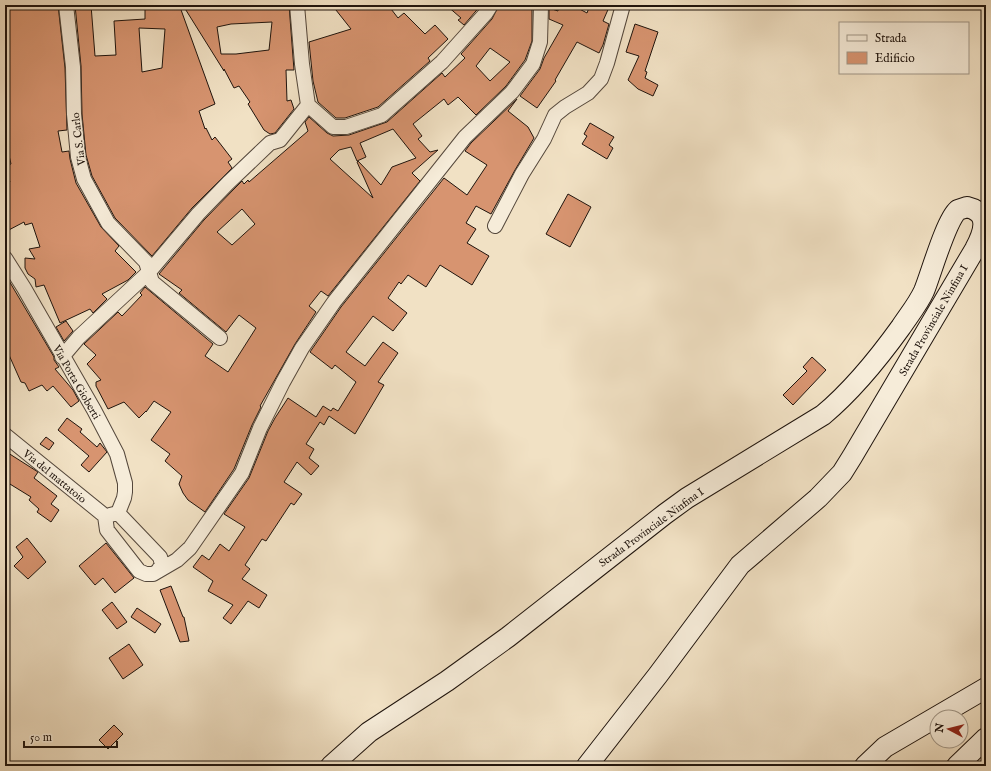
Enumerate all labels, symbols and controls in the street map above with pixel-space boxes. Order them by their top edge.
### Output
legend [839,22,969,74]
text: Strada [875,31,907,46]
text: Edificio [875,51,915,66]
street label: Via S. Carlo [69,112,89,167]
street label: Strada Provinciale Ninfina I [896,262,972,379]
street label: Via Porta Gioberti [49,342,103,422]
street label: Via del mattatoio [19,446,89,507]
street label: Strada Provinciale Ninfina I [596,485,707,571]
north arrow [929,709,969,749]
text: N [932,722,948,734]
scale bar [24,723,117,749]
text: 50 m [30,730,52,745]

